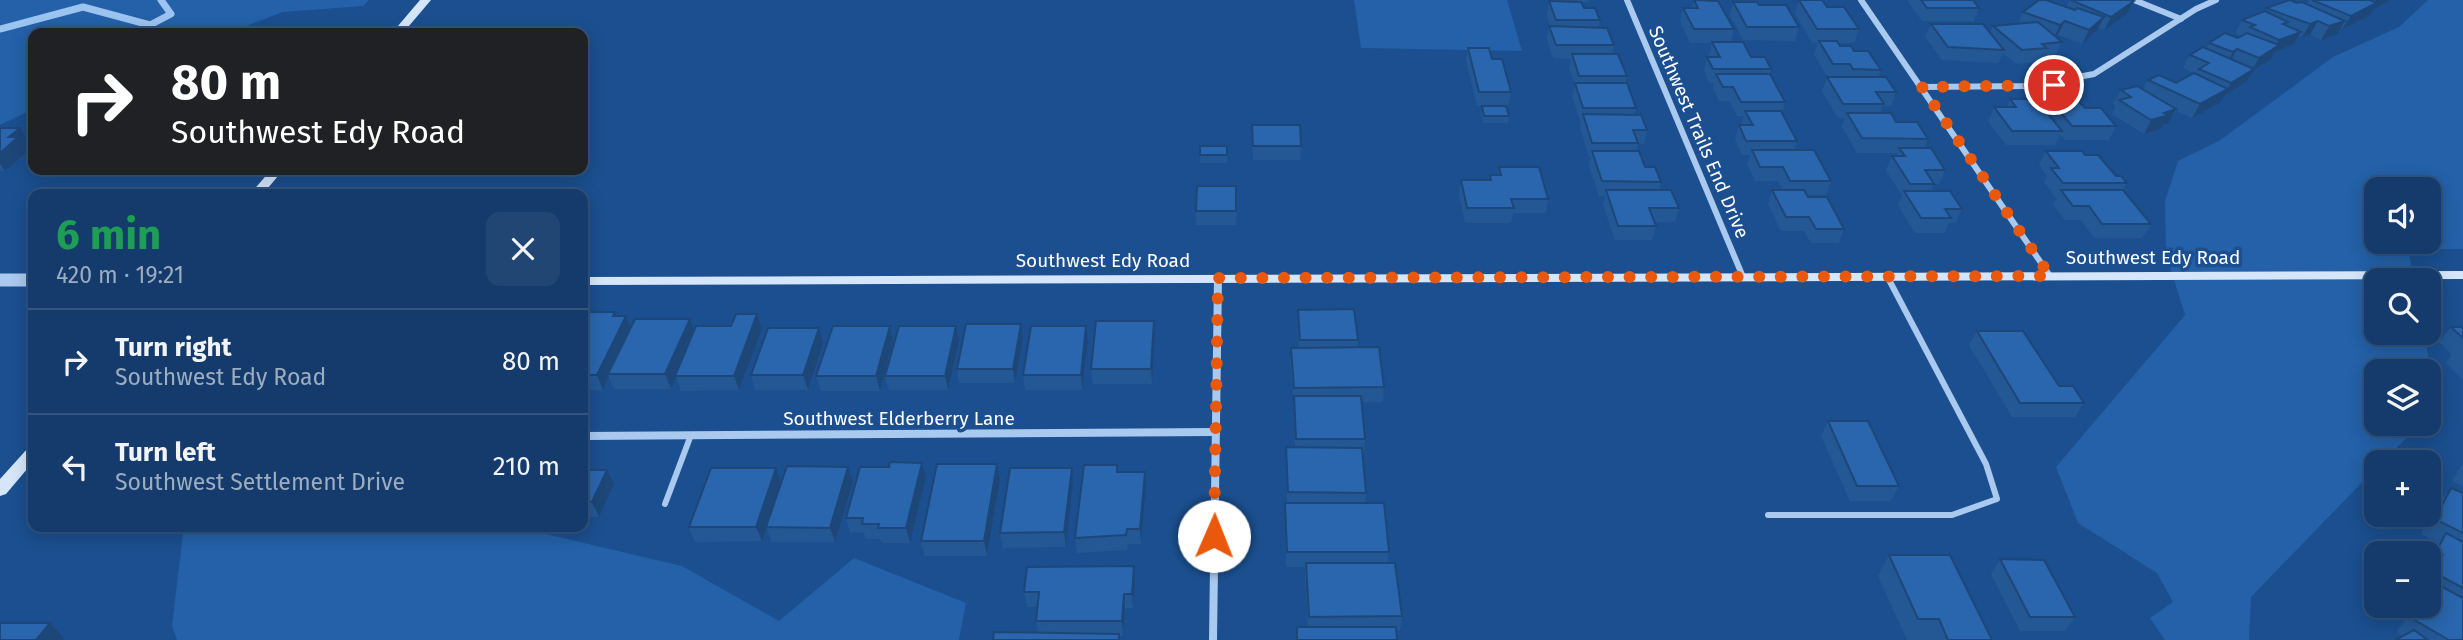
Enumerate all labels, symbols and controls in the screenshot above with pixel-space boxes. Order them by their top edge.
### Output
street label: Southwest Trails End Drive [1644,22,1754,242]
text: 80 m [171,53,281,112]
pin [2024,55,2084,115]
icon: right [56,56,147,147]
icon: arrive [2035,66,2073,104]
text: Southwest Edy Road [171,113,465,151]
map controls [2364,177,2441,618]
button: sound [2364,177,2441,254]
text: 6 min [56,210,161,260]
button: close [486,212,560,286]
street label: Southwest Edy Road [2066,246,2240,269]
street label: Southwest Edy Road [1016,249,1190,272]
text: 420 m · 19:21 [56,261,184,289]
button: search [2364,268,2441,345]
text: Turn right [115,332,232,363]
icon: right [56,343,94,381]
text: 80 m [502,346,560,377]
button: layers [2364,359,2441,436]
text: Southwest Edy Road [115,363,326,391]
street label: Southwest Elderberry Lane [783,407,1015,430]
text: Turn left [115,437,216,468]
icon: left [56,448,94,486]
button: + [2364,450,2441,527]
text: 210 m [493,451,560,482]
text: Southwest Settlement Drive [115,468,405,496]
position arrow [1177,499,1251,573]
button: − [2364,541,2441,618]

